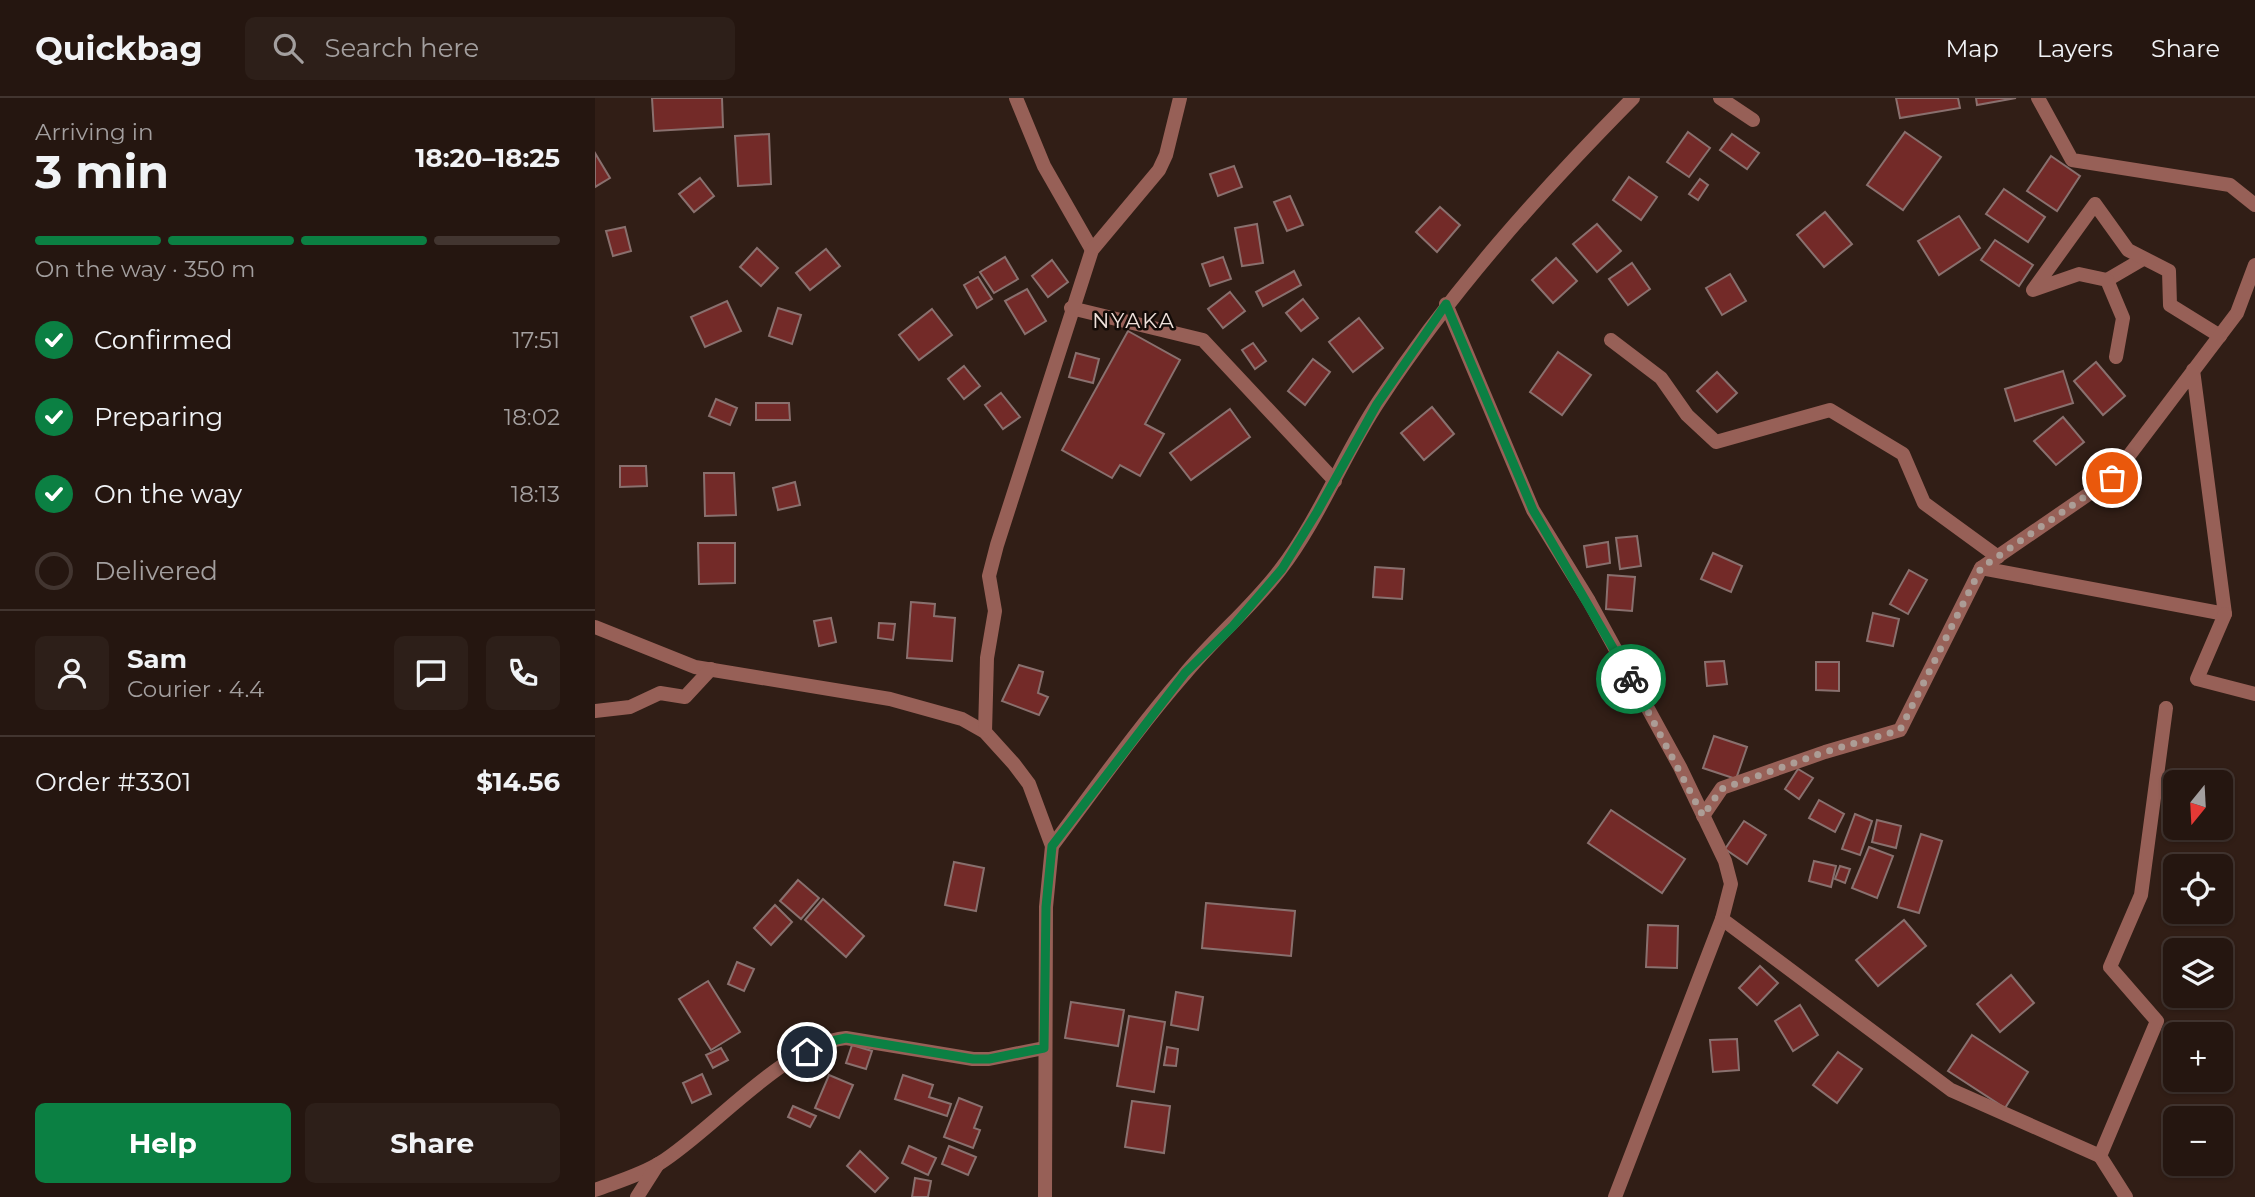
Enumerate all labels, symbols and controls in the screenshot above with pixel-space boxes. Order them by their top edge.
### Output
search box [245,17,735,80]
text: Quickbag [35,28,203,68]
icon: search [269,29,307,67]
text: Search here [325,32,479,64]
text: Map [1945,34,1999,63]
text: Layers [2037,34,2113,63]
text: Share [2151,34,2220,63]
text: Arriving in [35,118,154,146]
text: 18:20–18:25 [415,142,560,174]
text: 3 min [35,143,169,200]
text: On the way · 350 m [35,255,255,283]
district label: NYAKA [1092,308,1176,333]
icon: check [35,321,73,359]
text: Confirmed [94,324,233,356]
text: 17:51 [512,326,560,354]
icon: check [35,398,73,436]
text: Preparing [94,401,223,433]
text: 18:02 [504,403,560,431]
pin [2082,448,2142,508]
icon: bag [2093,459,2131,497]
icon: check [35,475,73,513]
text: On the way [94,478,242,510]
text: 18:13 [511,480,560,508]
text: Delivered [94,555,218,587]
button: person [35,636,109,710]
button: chat [394,636,468,710]
button: phone [486,636,560,710]
text: Sam [127,643,187,675]
courier [1596,644,1666,714]
icon: bike [1612,660,1650,698]
text: Courier · 4.4 [127,675,264,703]
text: Order #3301 [35,766,191,798]
text: $14.56 [476,766,560,798]
north arrow [2163,770,2233,840]
map controls [2163,770,2233,1176]
button: locate [2163,854,2233,924]
button: layers [2163,938,2233,1008]
pin [777,1022,837,1082]
button: + [2163,1022,2233,1092]
icon: home [788,1033,826,1071]
button: Help [35,1103,291,1183]
button: Share [305,1103,560,1183]
button: − [2163,1106,2233,1176]

